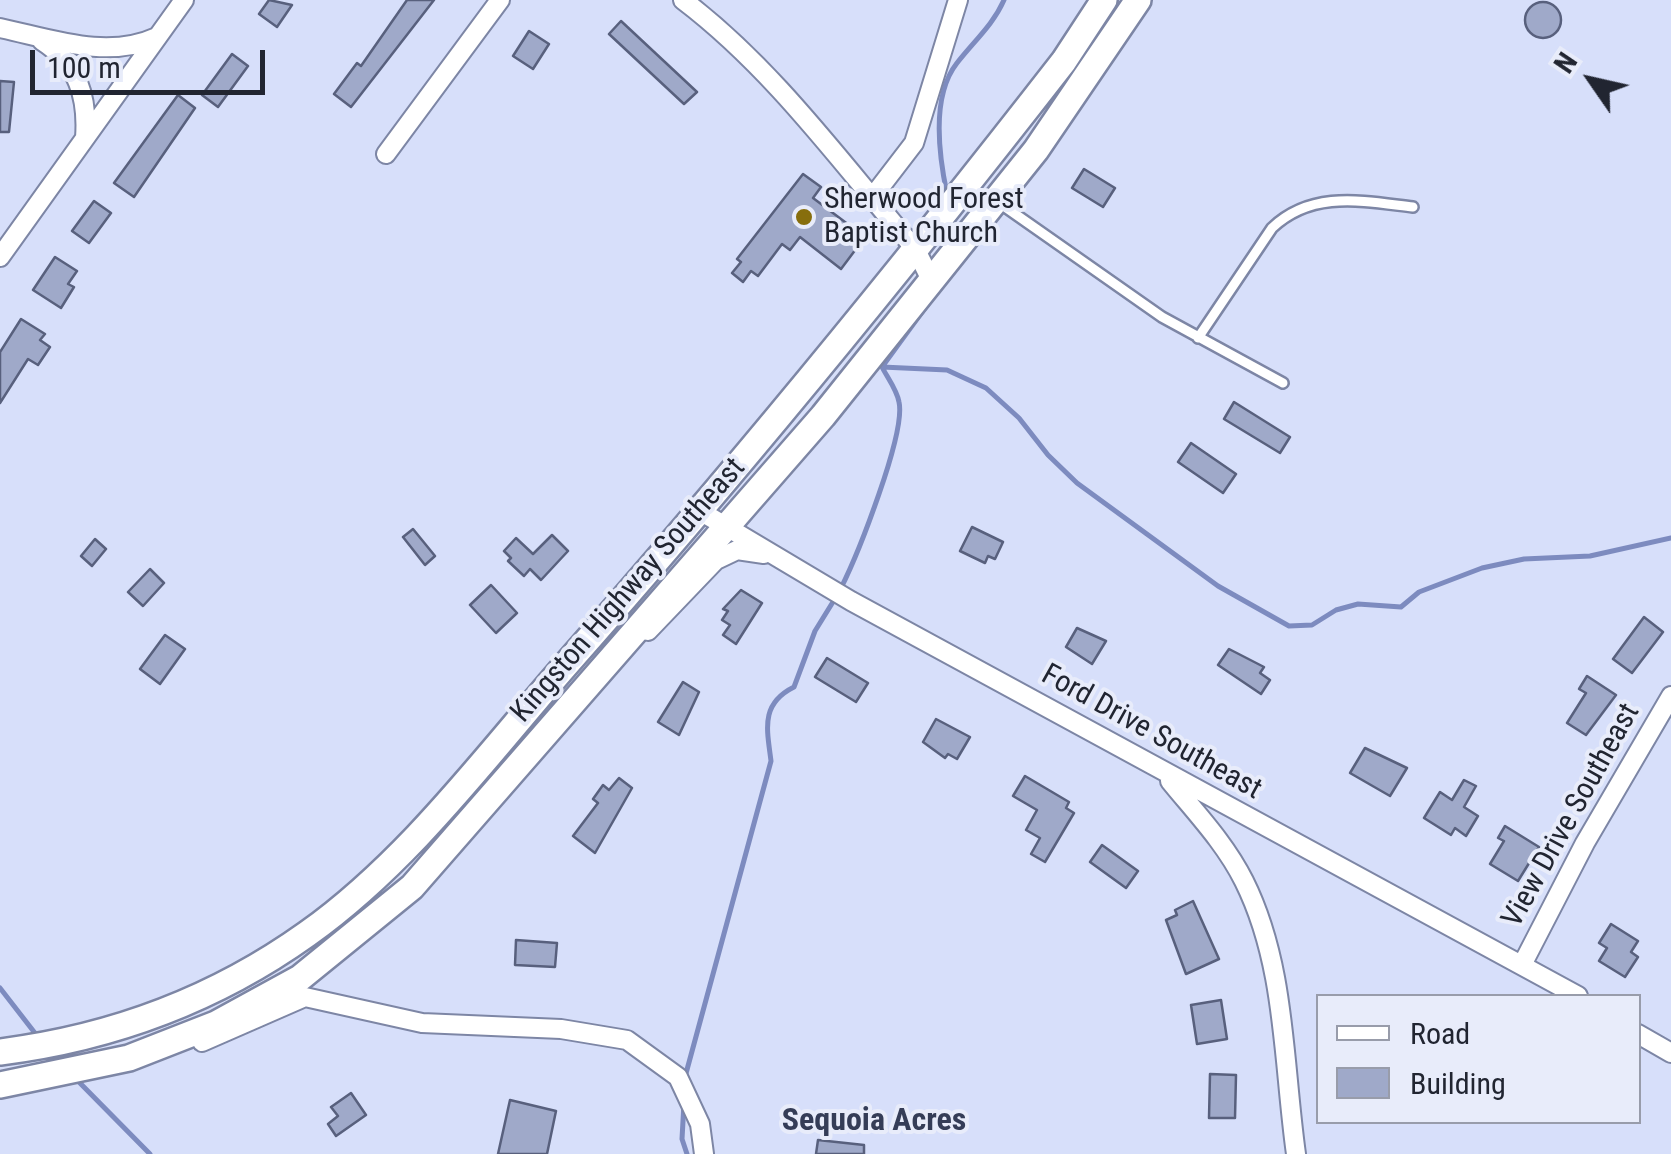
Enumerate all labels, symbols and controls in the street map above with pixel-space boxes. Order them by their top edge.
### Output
scale bar [35,30,270,92]
north arrow [1541,30,1641,130]
text: N [1547,47,1584,79]
text: 100 m [47,50,121,85]
place label: Sherwood Forest Baptist Church [824,182,1024,252]
marker: Sherwood Forest Baptist Church [793,206,815,228]
street label: Kingston Highway Southeast [504,451,754,731]
street label: Ford Drive Southeast [1035,658,1267,808]
street label: View Drive Southeast [1496,698,1648,934]
legend [1316,994,1641,1124]
text: Road [1410,1016,1470,1051]
text: Building [1410,1066,1506,1101]
district label: Sequoia Acres [782,1103,966,1141]

